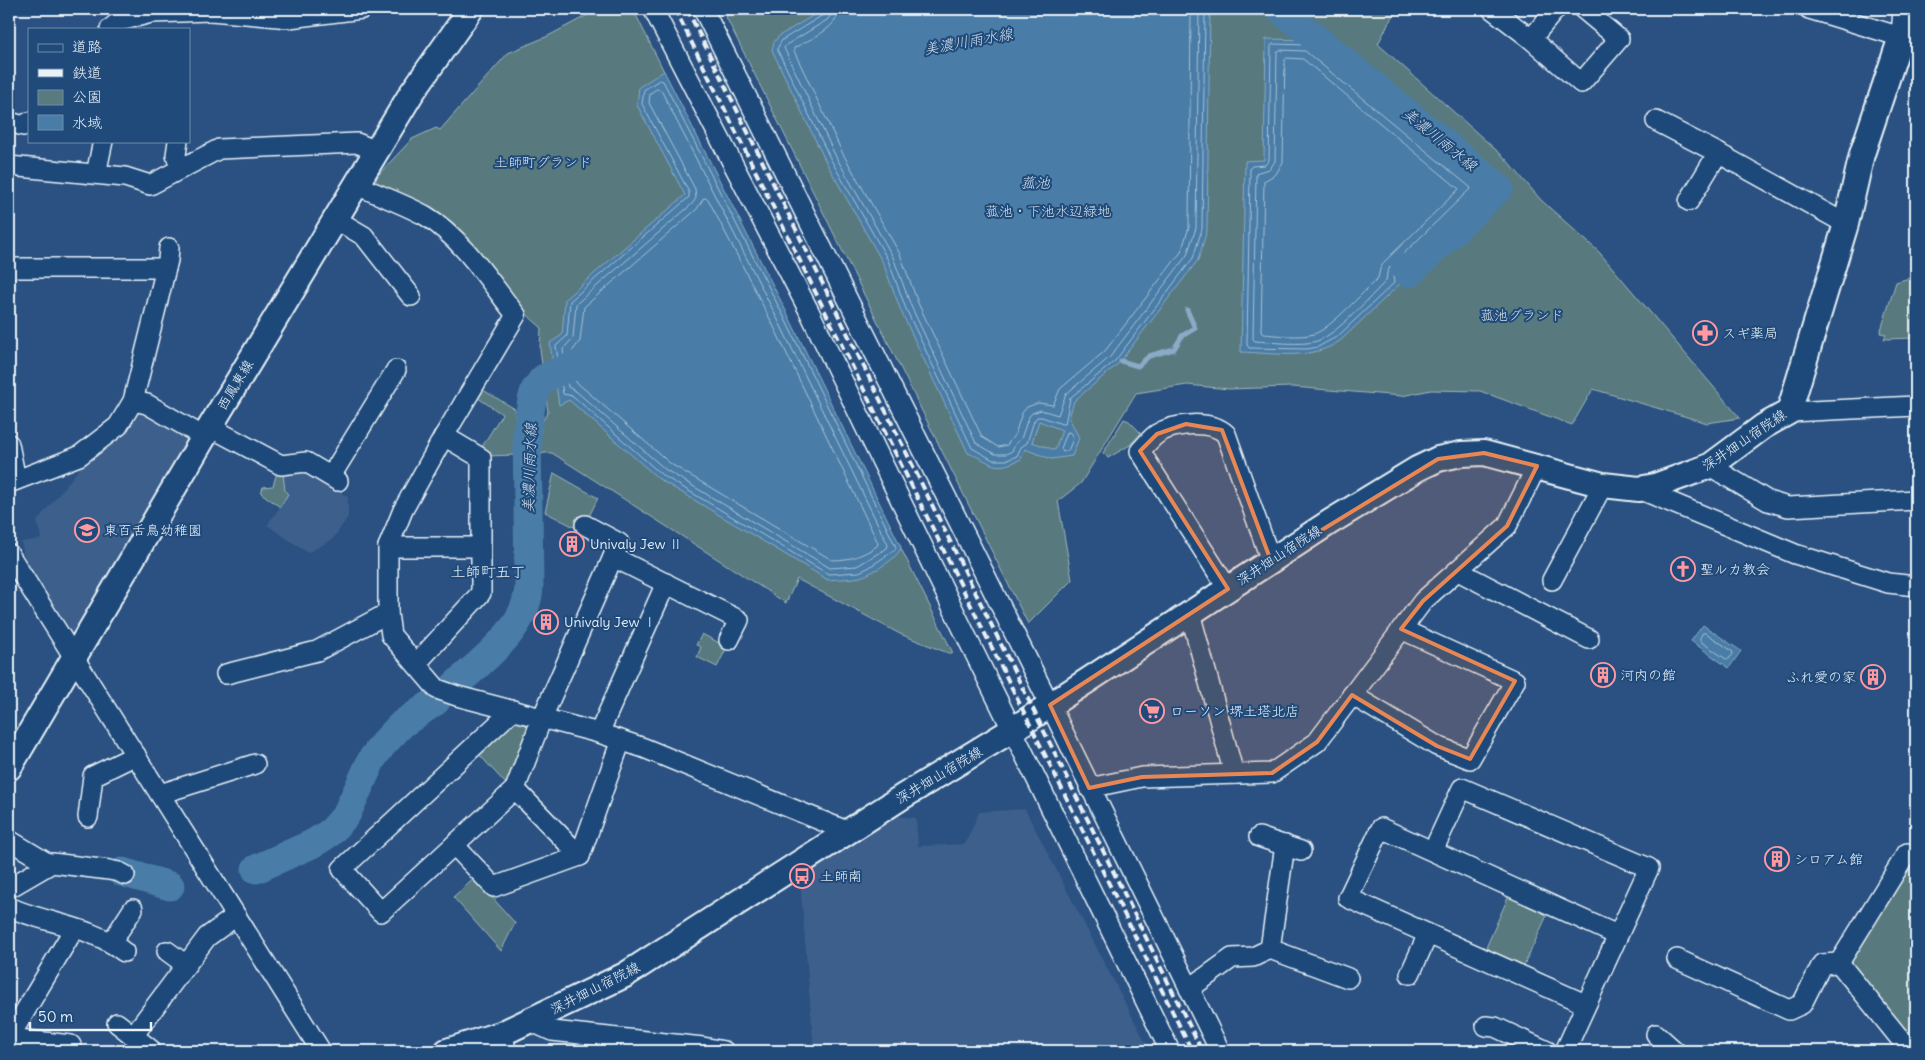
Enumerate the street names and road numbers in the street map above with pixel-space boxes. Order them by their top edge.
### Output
street label: 西鳳東線 [213,356,257,414]
street label: 深井畑山宿院線 [1698,405,1790,475]
street label: 深井畑山宿院線 [1233,521,1325,589]
street label: 深井畑山宿院線 [892,742,986,808]
street label: 深井畑山宿院線 [547,958,643,1018]

